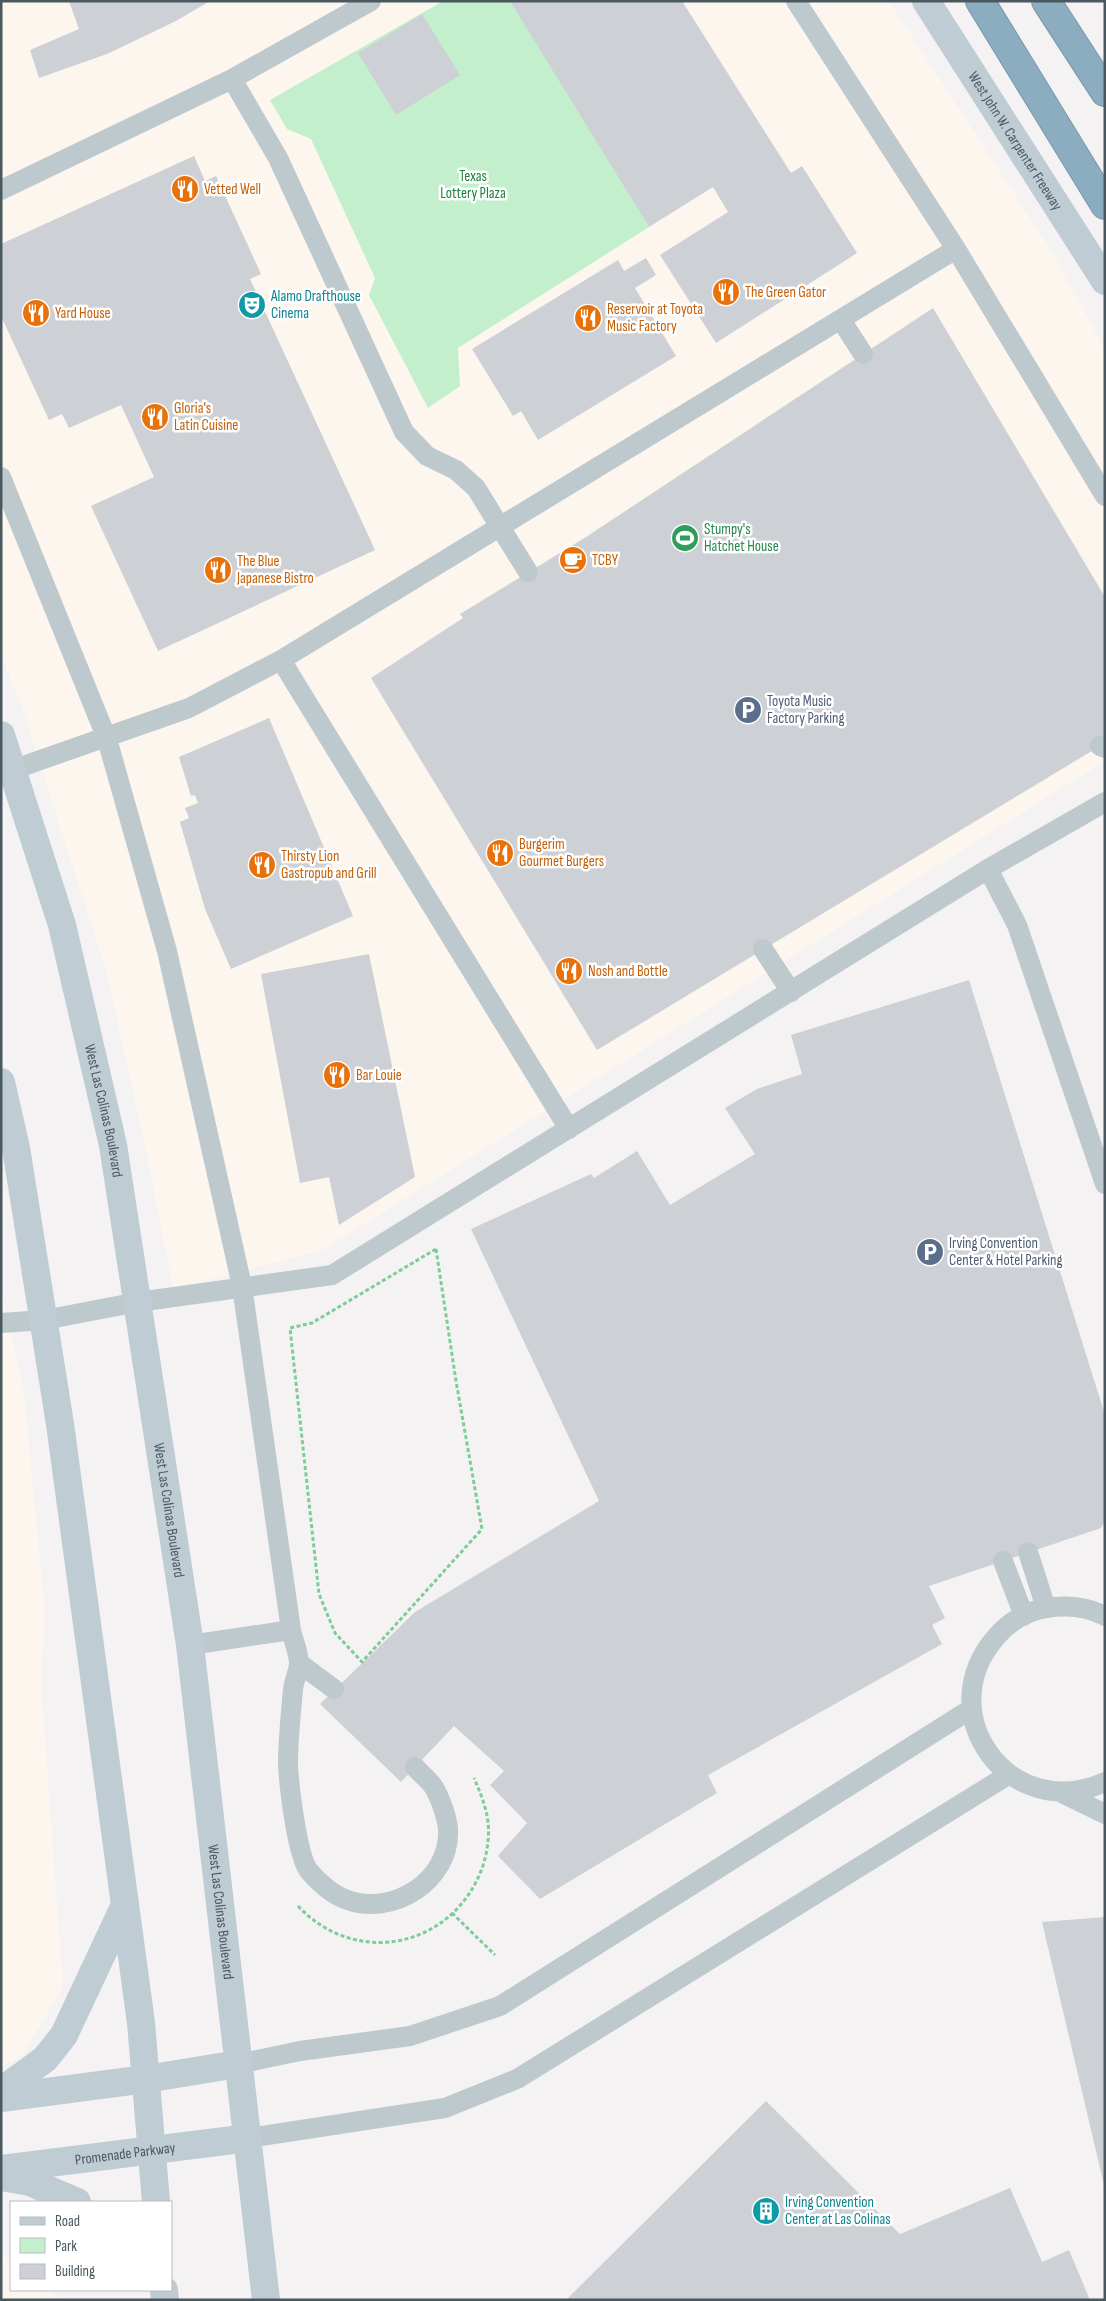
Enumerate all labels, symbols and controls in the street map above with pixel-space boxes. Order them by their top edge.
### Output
street label: West John W. Carpenter Freeway [964,68,1067,214]
park label: Texas Lottery Plaza [440,167,506,203]
restaurant icon: Vetted Well [170,174,200,204]
place label: Vetted Well [204,180,261,199]
restaurant icon: The Green Gator [711,277,741,307]
place label: The Green Gator [745,283,827,302]
place label: Alamo Drafthouse Cinema [270,287,361,323]
theatre icon: Alamo Drafthouse Cinema [237,290,267,320]
restaurant icon: Yard House [21,298,51,328]
place label: Reservoir at Toyota Music Factory [607,300,703,336]
restaurant icon: Reservoir at Toyota Music Factory [573,303,603,333]
place label: Yard House [55,304,111,323]
place label: Gloria's Latin Cuisine [174,399,238,435]
restaurant icon: Gloria's Latin Cuisine [140,402,170,432]
place label: Stumpy's Hatchet House [704,520,779,556]
sports icon: Stumpy's Hatchet House [670,523,700,553]
cafe icon: TCBY [558,545,588,575]
place label: TCBY [592,551,619,570]
place label: The Blue Japanese Bistro [236,552,314,588]
restaurant icon: The Blue Japanese Bistro [203,555,233,585]
place label: Toyota Music Factory Parking [767,692,845,728]
parking icon: Toyota Music Factory Parking [733,695,763,725]
place label: Burgerim Gourmet Burgers [519,835,604,871]
restaurant icon: Burgerim Gourmet Burgers [485,838,515,868]
place label: Thirsty Lion Gastropub and Grill [281,847,377,883]
restaurant icon: Thirsty Lion Gastropub and Grill [247,850,277,880]
restaurant icon: Nosh and Bottle [554,956,584,986]
place label: Nosh and Bottle [588,962,668,981]
street label: West Las Colinas Boulevard [80,1042,127,1179]
restaurant icon: Bar Louie [322,1060,352,1090]
place label: Bar Louie [356,1066,402,1085]
place label: Irving Convention Center & Hotel Parking [949,1234,1062,1270]
parking icon: Irving Convention Center & Hotel Parking [915,1237,945,1267]
street label: West Las Colinas Boulevard [149,1442,188,1579]
street label: West Las Colinas Boulevard [203,1843,238,1981]
street label: Promenade Parkway [74,2138,177,2170]
place label: Irving Convention Center at Las Colinas [785,2193,891,2229]
building icon: Irving Convention Center at Las Colinas [751,2196,781,2226]
legend [10,2201,172,2291]
text: Road [55,2212,80,2231]
text: Park [55,2237,77,2256]
text: Building [55,2262,95,2281]

